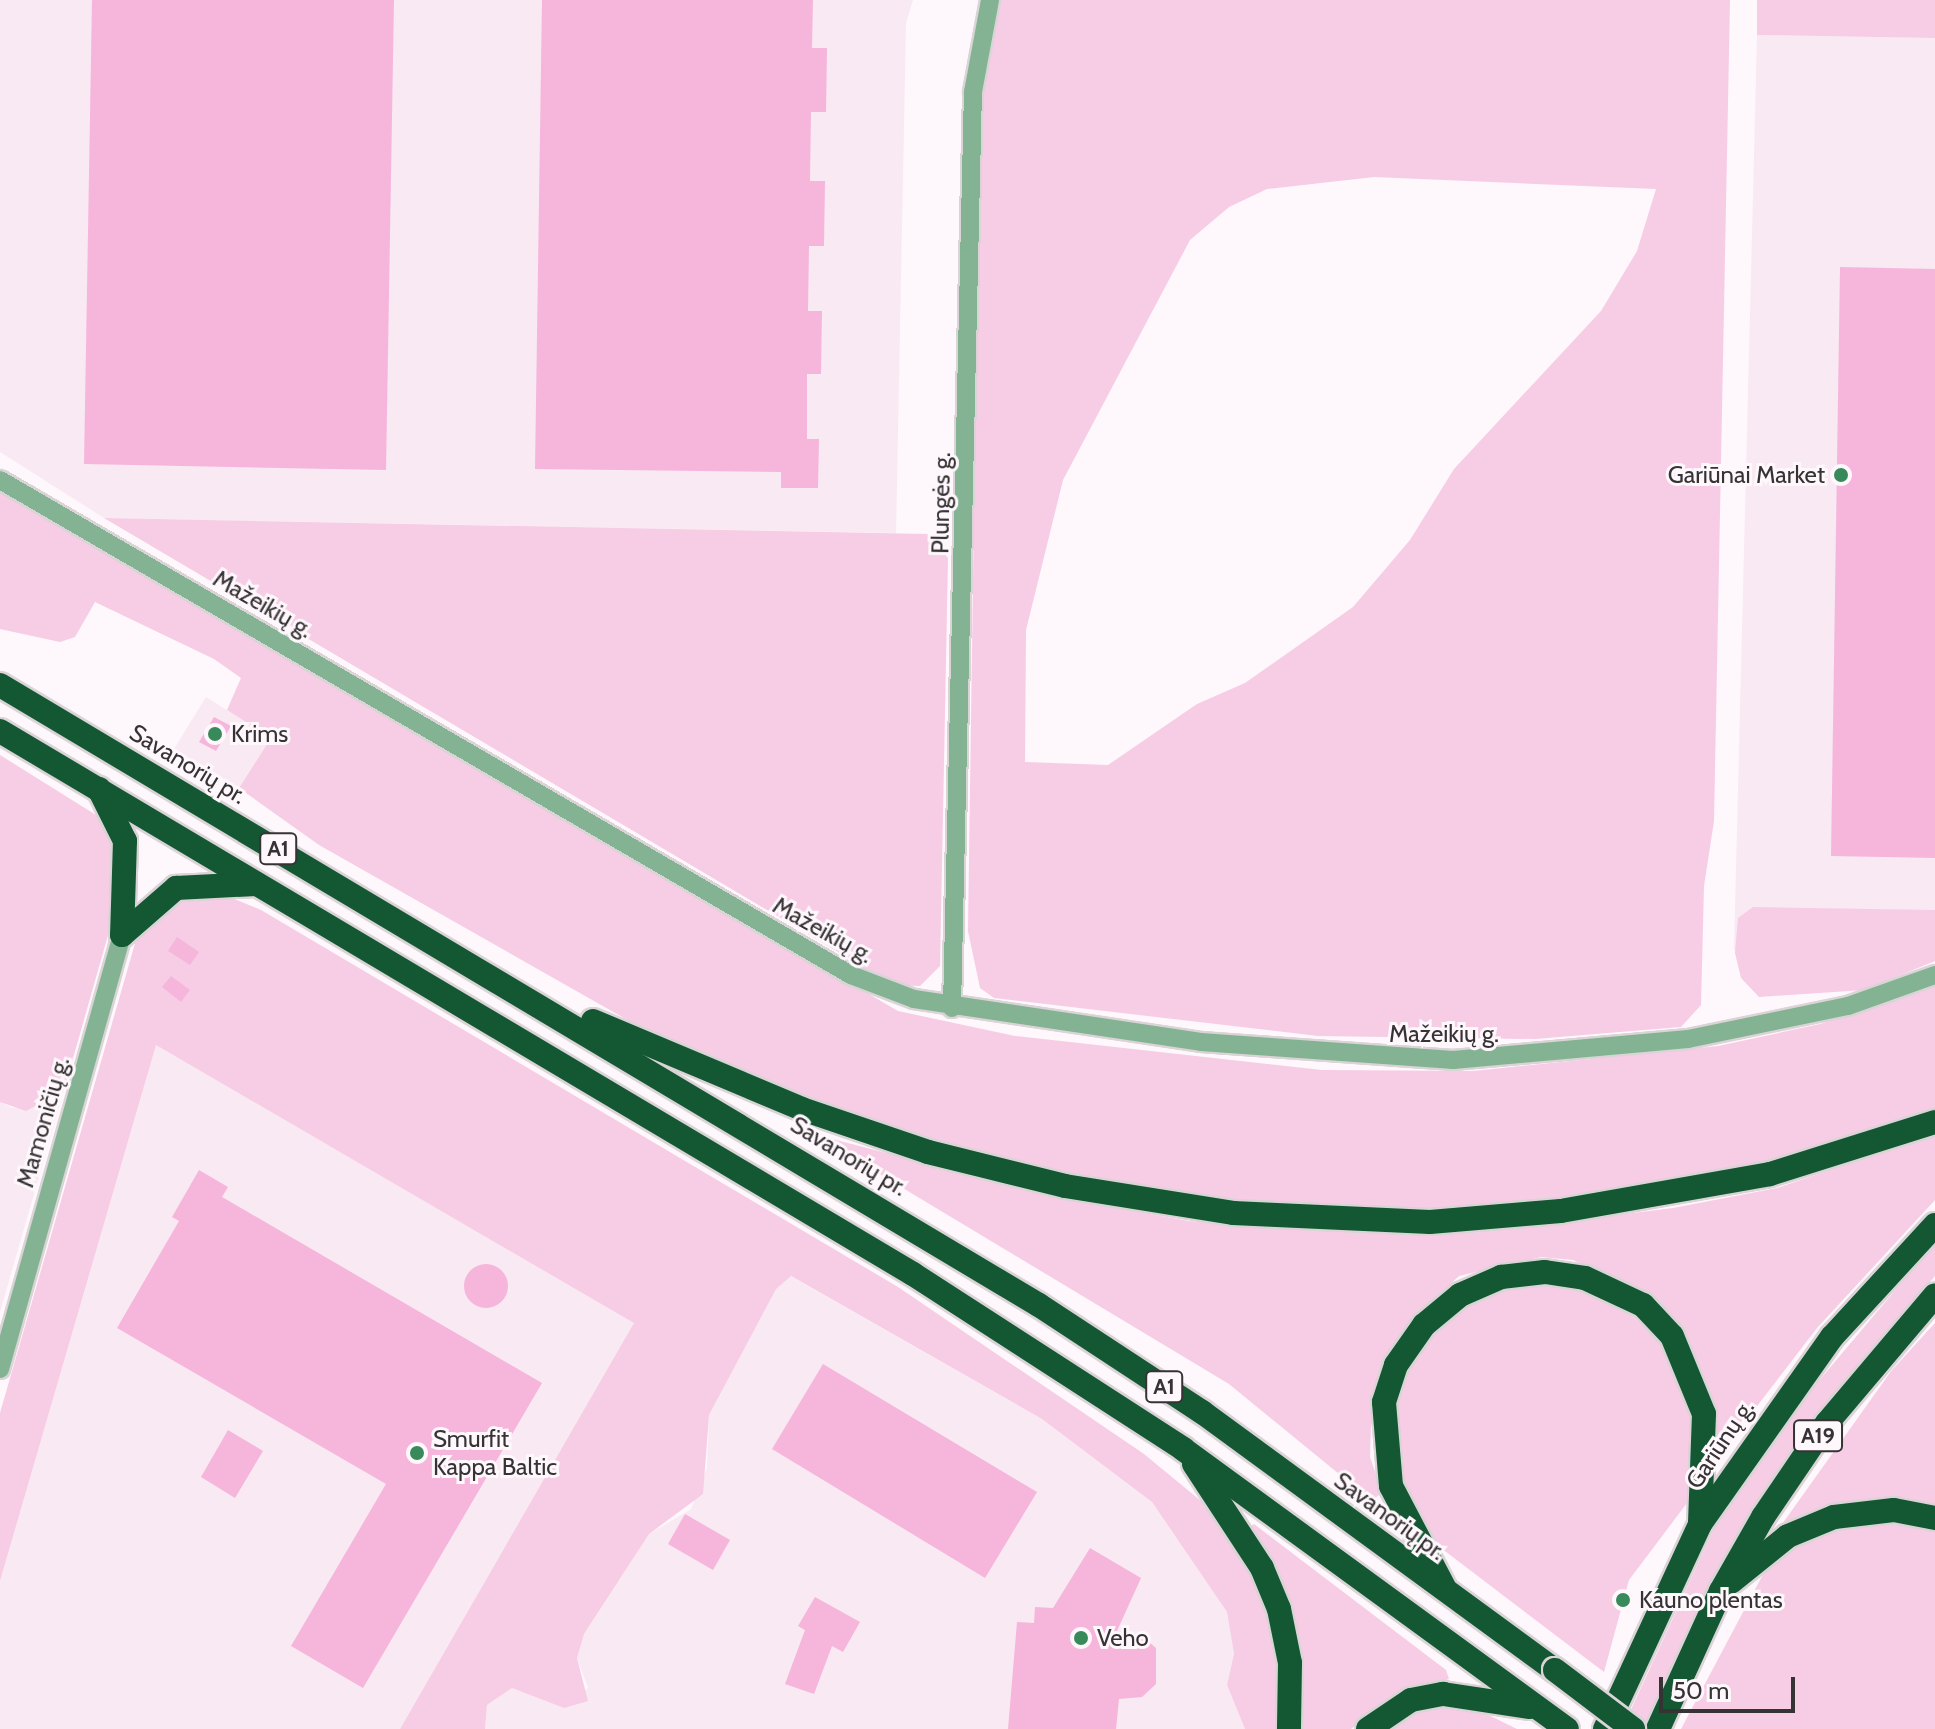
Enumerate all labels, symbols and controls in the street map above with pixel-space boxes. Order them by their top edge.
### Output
street label: Plungės g. [926,452,956,554]
place label: Gariūnai Market [1668,461,1825,489]
marker: Gariūnai Market [1832,466,1850,484]
street label: Mažeikių g. [208,564,318,644]
street label: Savanorių pr. [125,718,251,810]
place label: Krims [231,720,288,748]
marker: Krims [206,725,224,743]
road number: A1 [258,831,298,867]
street label: Mažeikių g. [768,891,878,969]
street label: Mažeikių g. [1389,1020,1499,1048]
street label: Mamoničių g. [11,1053,75,1191]
street label: Savanorių pr. [786,1110,912,1202]
road number: A1 [1144,1369,1184,1405]
street label: Gariūnų g. [1680,1394,1760,1494]
road number: A19 [1792,1418,1844,1454]
place label: Smurfit Kappa Baltic [433,1425,557,1481]
marker: Smurfit Kappa Baltic [408,1444,426,1462]
street label: Savanorių pr. [1329,1466,1451,1566]
place label: Kauno plentas [1639,1586,1783,1614]
marker: Kauno plentas [1614,1591,1632,1609]
place label: Veho [1097,1624,1149,1652]
marker: Veho [1072,1629,1090,1647]
scale bar [1663,1661,1799,1711]
text: 50 m [1673,1676,1729,1705]

